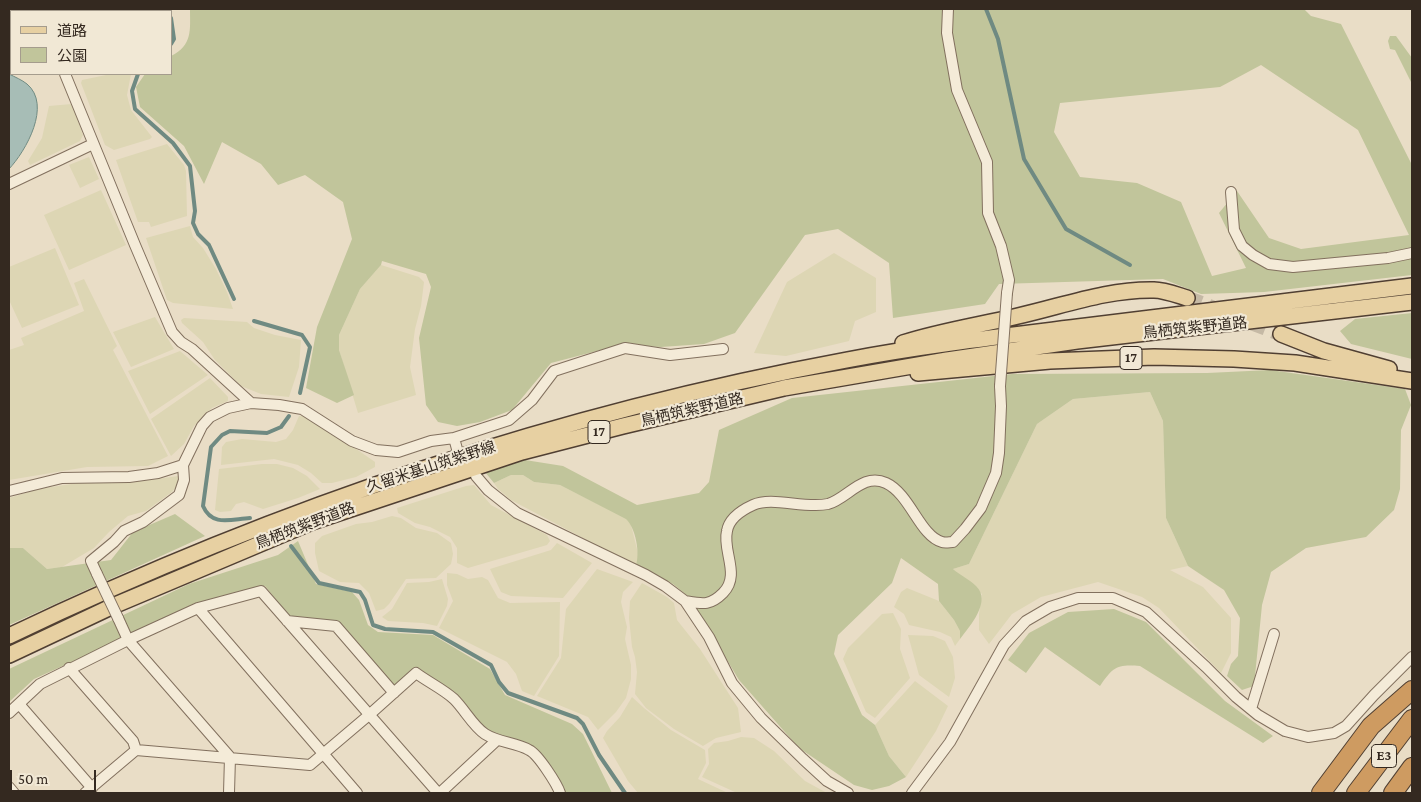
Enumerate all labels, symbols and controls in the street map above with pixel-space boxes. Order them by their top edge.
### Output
legend [10,10,172,75]
text: 道路 [57,23,87,39]
text: 公園 [57,48,87,64]
street label: 鳥栖筑紫野道路 [1142,314,1248,342]
road number: 17 [1120,346,1142,369]
street label: 鳥栖筑紫野道路 [639,389,745,431]
road number: 17 [588,421,610,444]
street label: 久留米基山筑紫野線 [364,438,498,496]
street label: 鳥栖筑紫野道路 [253,499,357,553]
road number: E3 [1372,744,1396,768]
scale bar [12,760,99,792]
text: 50 m [18,771,48,787]

